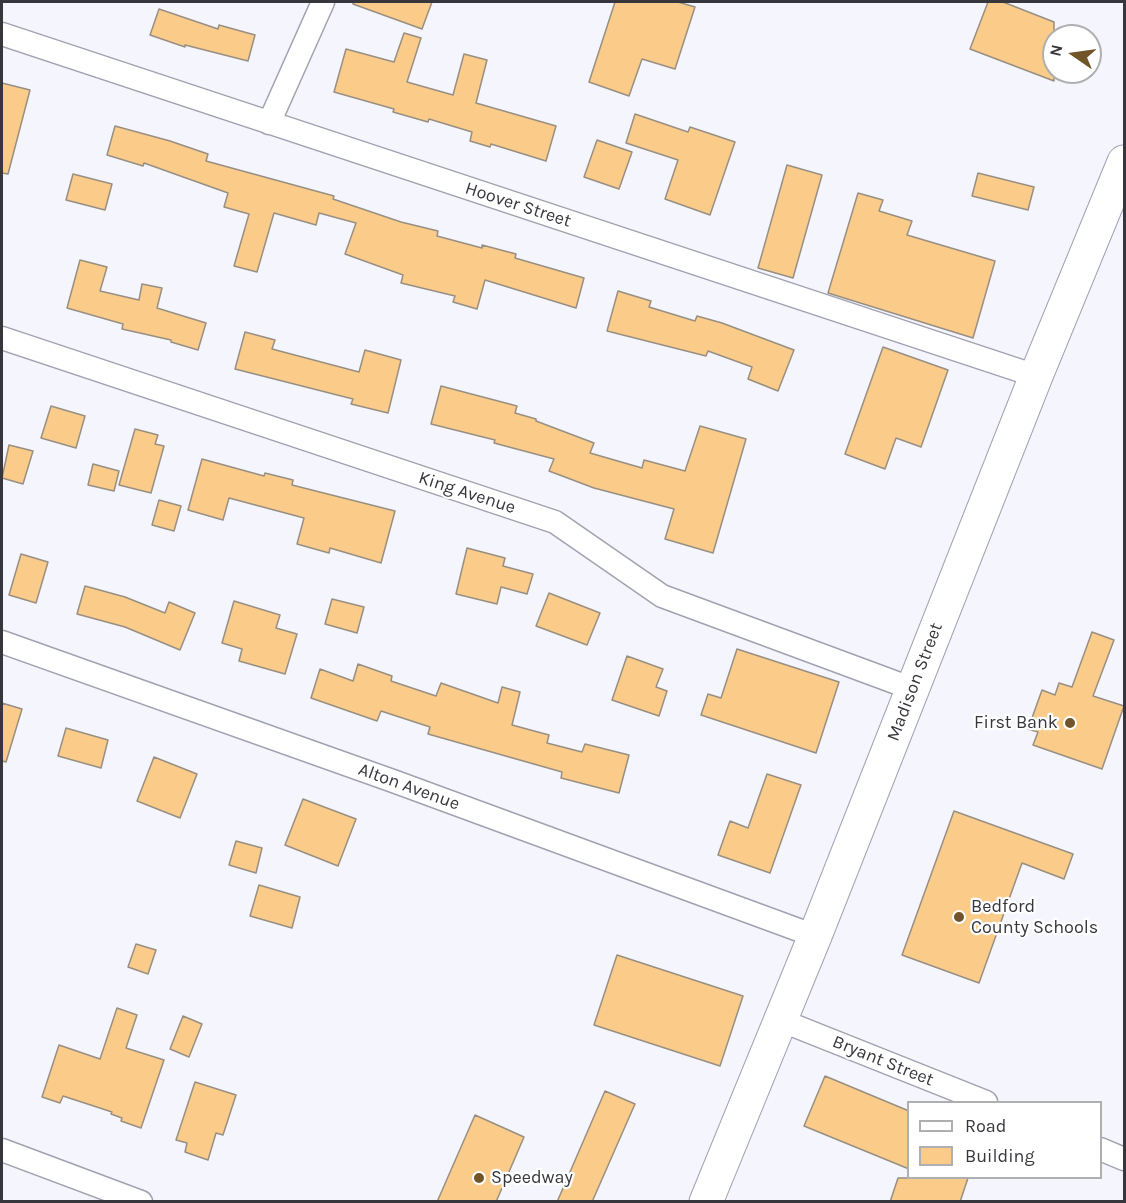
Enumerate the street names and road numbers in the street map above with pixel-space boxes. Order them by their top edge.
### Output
street label: Hoover Street [462,178,574,232]
street label: King Avenue [416,467,518,519]
street label: Madison Street [883,620,947,744]
street label: Alton Avenue [355,759,463,815]
street label: Bryant Street [829,1031,937,1091]

